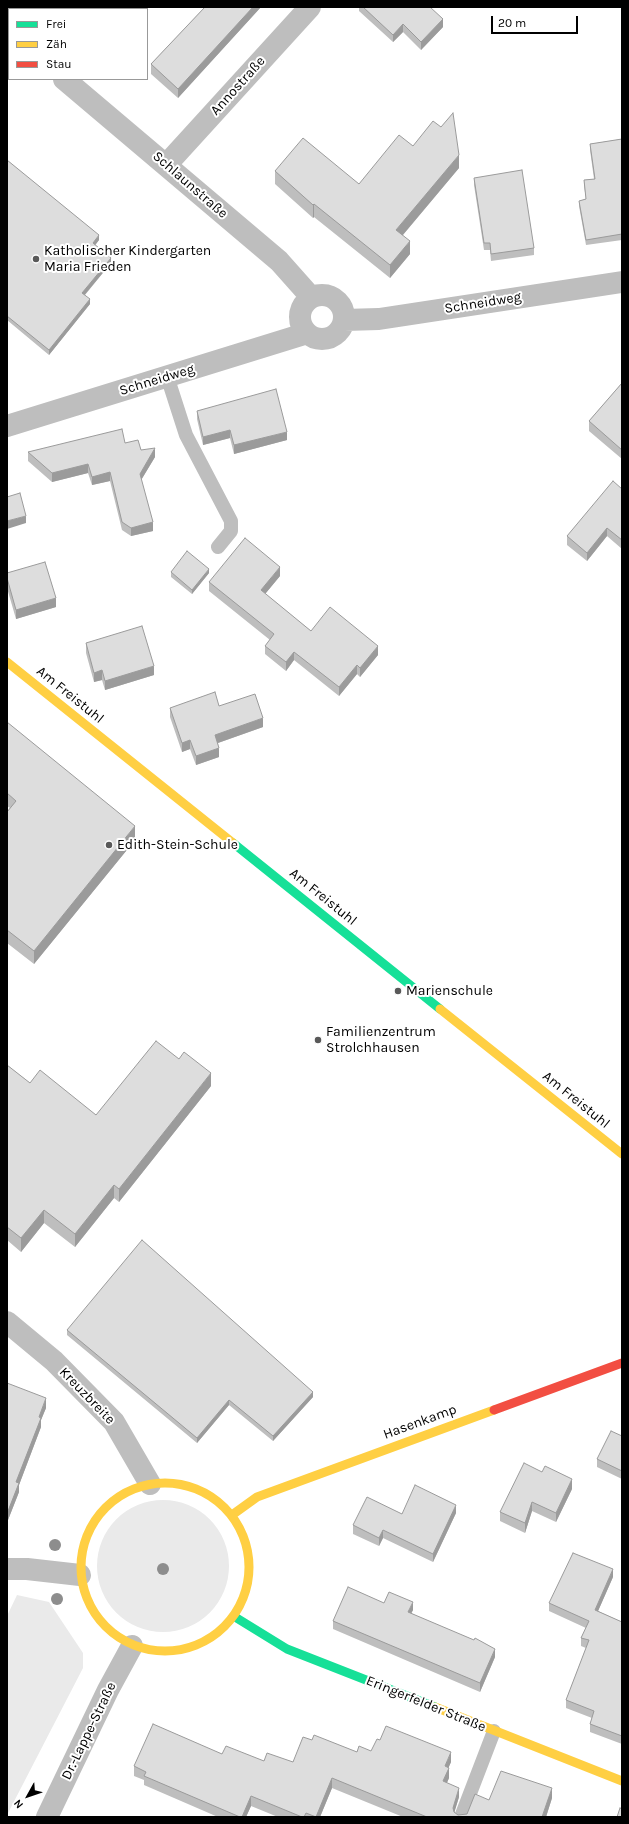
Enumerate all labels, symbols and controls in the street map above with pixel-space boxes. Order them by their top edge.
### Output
legend [8,8,148,80]
scale bar [493,8,580,34]
text: 20 m [498,16,526,30]
text: Frei [46,17,66,31]
text: Zäh [46,37,67,51]
street label: Annostraße [207,53,269,119]
text: Stau [46,57,72,71]
street label: Schlaunstraße [149,148,231,222]
place label: Katholischer Kindergarten Maria Frieden [44,243,211,276]
marker: Katholischer Kindergarten Maria Frieden [31,254,41,264]
street label: Schneidweg [443,289,523,317]
street label: Schneidweg [117,361,197,399]
street label: Am Freistuhl [33,663,107,727]
place label: Edith-Stein-Schule [117,837,238,853]
marker: Edith-Stein-Schule [104,840,114,850]
street label: Am Freistuhl [286,865,360,929]
place label: Marienschule [406,983,493,999]
marker: Marienschule [393,986,403,996]
place label: Familienzentrum Strolchhausen [326,1024,436,1056]
marker: Familienzentrum Strolchhausen [313,1035,323,1045]
street label: Am Freistuhl [539,1068,613,1132]
street label: Kreuzbreite [56,1364,118,1428]
street label: Hasenkamp [381,1401,459,1443]
street label: Eringerfelder Straße [364,1672,488,1736]
street label: Dr.-Lappe-Straße [58,1679,120,1783]
north arrow [8,1776,48,1816]
text: N [11,1797,26,1811]

